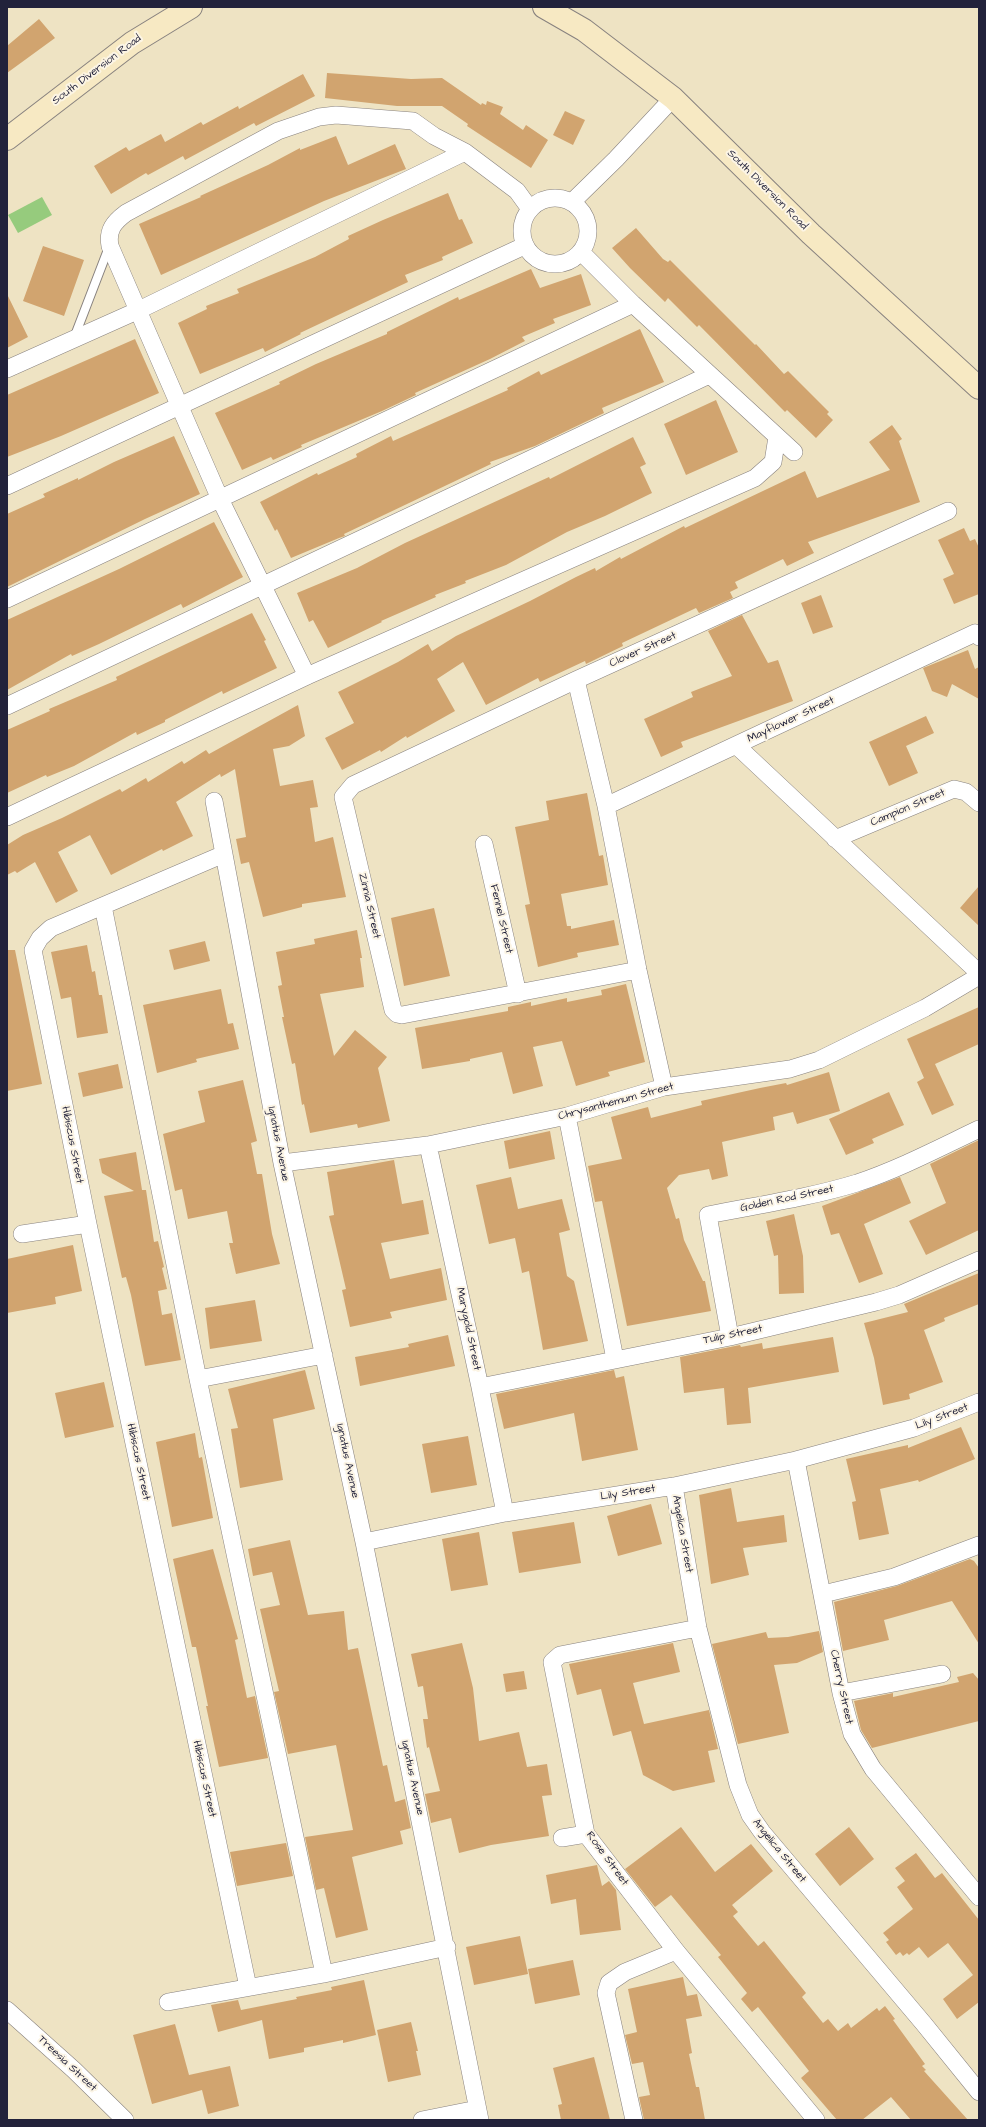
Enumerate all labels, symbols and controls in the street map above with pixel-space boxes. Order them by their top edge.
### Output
street label: South Diversion Road [50,32,144,108]
street label: South Diversion Road [724,147,810,233]
street label: Clover Street [608,629,678,671]
street label: Mayflower Street [745,694,837,746]
street label: Campion Street [869,786,947,830]
street label: Zinnia Street [355,872,383,940]
street label: Fennel Street [487,883,515,955]
street label: Chrysanthemum Street [557,1080,675,1124]
street label: Hibiscus Street [58,1105,86,1185]
street label: Ignatius Avenue [264,1106,292,1182]
street label: Golden Rod Street [739,1183,835,1215]
street label: Marygold Street [453,1286,483,1372]
street label: Tulip Street [702,1322,764,1348]
street label: Lily Street [914,1401,970,1433]
street label: Hibiscus Street [123,1422,153,1502]
street label: Ignatius Avenue [333,1423,361,1499]
street label: Lily Street [600,1482,656,1504]
street label: Angelica Street [669,1494,695,1574]
street label: Cherry Street [827,1649,855,1725]
street label: Hibiscus Street [189,1739,219,1819]
street label: Ignatius Avenue [398,1740,426,1816]
street label: Angelica Street [749,1816,809,1886]
street label: Rose Street [583,1829,631,1889]
street label: Treesia Street [35,2033,99,2095]

